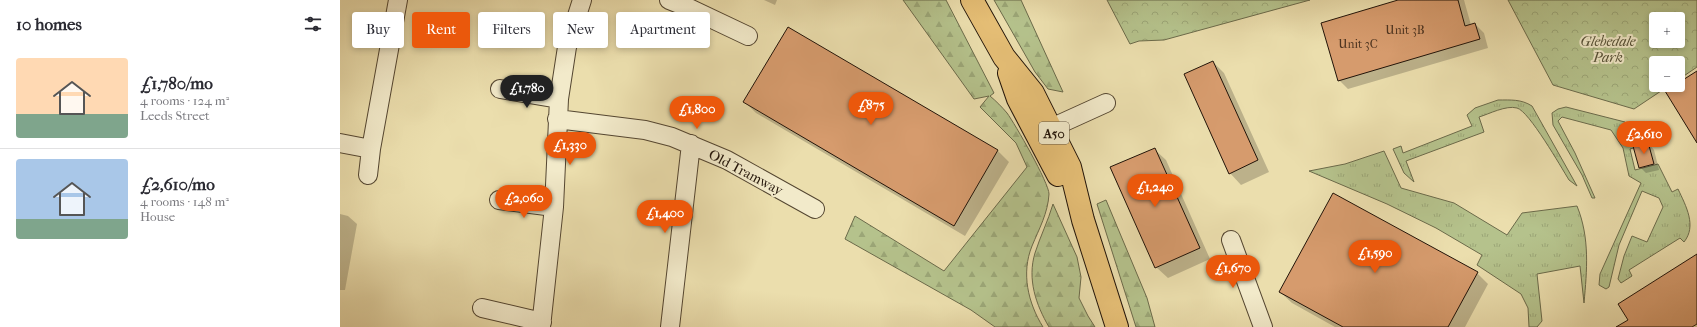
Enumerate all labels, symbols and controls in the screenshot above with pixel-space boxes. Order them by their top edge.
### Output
chip: Buy [352,12,404,48]
chip: Rent [412,12,470,48]
chip: Filters [478,12,545,48]
chip: New [553,12,608,48]
chip: Apartment [616,12,710,48]
map controls [1649,12,1685,92]
button: + [1649,12,1685,48]
icon: filters [302,13,324,35]
text: 10 homes [16,14,82,34]
house number: Unit 3B [1385,23,1425,37]
park label: Glebedale Park [1580,33,1636,66]
house number: Unit 3C [1338,37,1378,51]
button: − [1649,56,1685,92]
text: £1,780/mo [140,73,213,93]
icon: home [48,74,96,122]
pin: £1,780 [494,75,560,109]
text: £1,780 [509,80,545,95]
pin: £875 [847,92,895,126]
text: 4 rooms · 124 m² [140,93,229,108]
pin: £1,800 [664,96,730,130]
text: £875 [857,97,885,112]
text: £1,800 [679,101,715,116]
text: Leeds Street [140,108,210,123]
pin: £2,610 [1611,121,1677,155]
road number: A50 [1039,122,1069,144]
text: £2,610 [1626,126,1662,141]
pin: £1,330 [537,132,603,166]
text: £1,330 [553,137,587,152]
street label: Old Tramway [706,146,786,199]
text: £2,610/mo [140,174,215,194]
pin: £1,240 [1122,174,1188,208]
icon: home [48,175,96,223]
text: £1,240 [1136,179,1174,194]
pin: £2,060 [491,185,557,219]
text: £2,060 [504,190,544,205]
text: 4 rooms · 148 m² [140,194,229,209]
pin: £1,400 [632,200,698,234]
text: £1,400 [646,205,684,220]
text: House [140,209,175,224]
pin: £1,590 [1342,240,1408,274]
text: £1,590 [1357,245,1393,260]
pin: £1,670 [1200,255,1266,289]
text: £1,670 [1215,260,1251,275]

